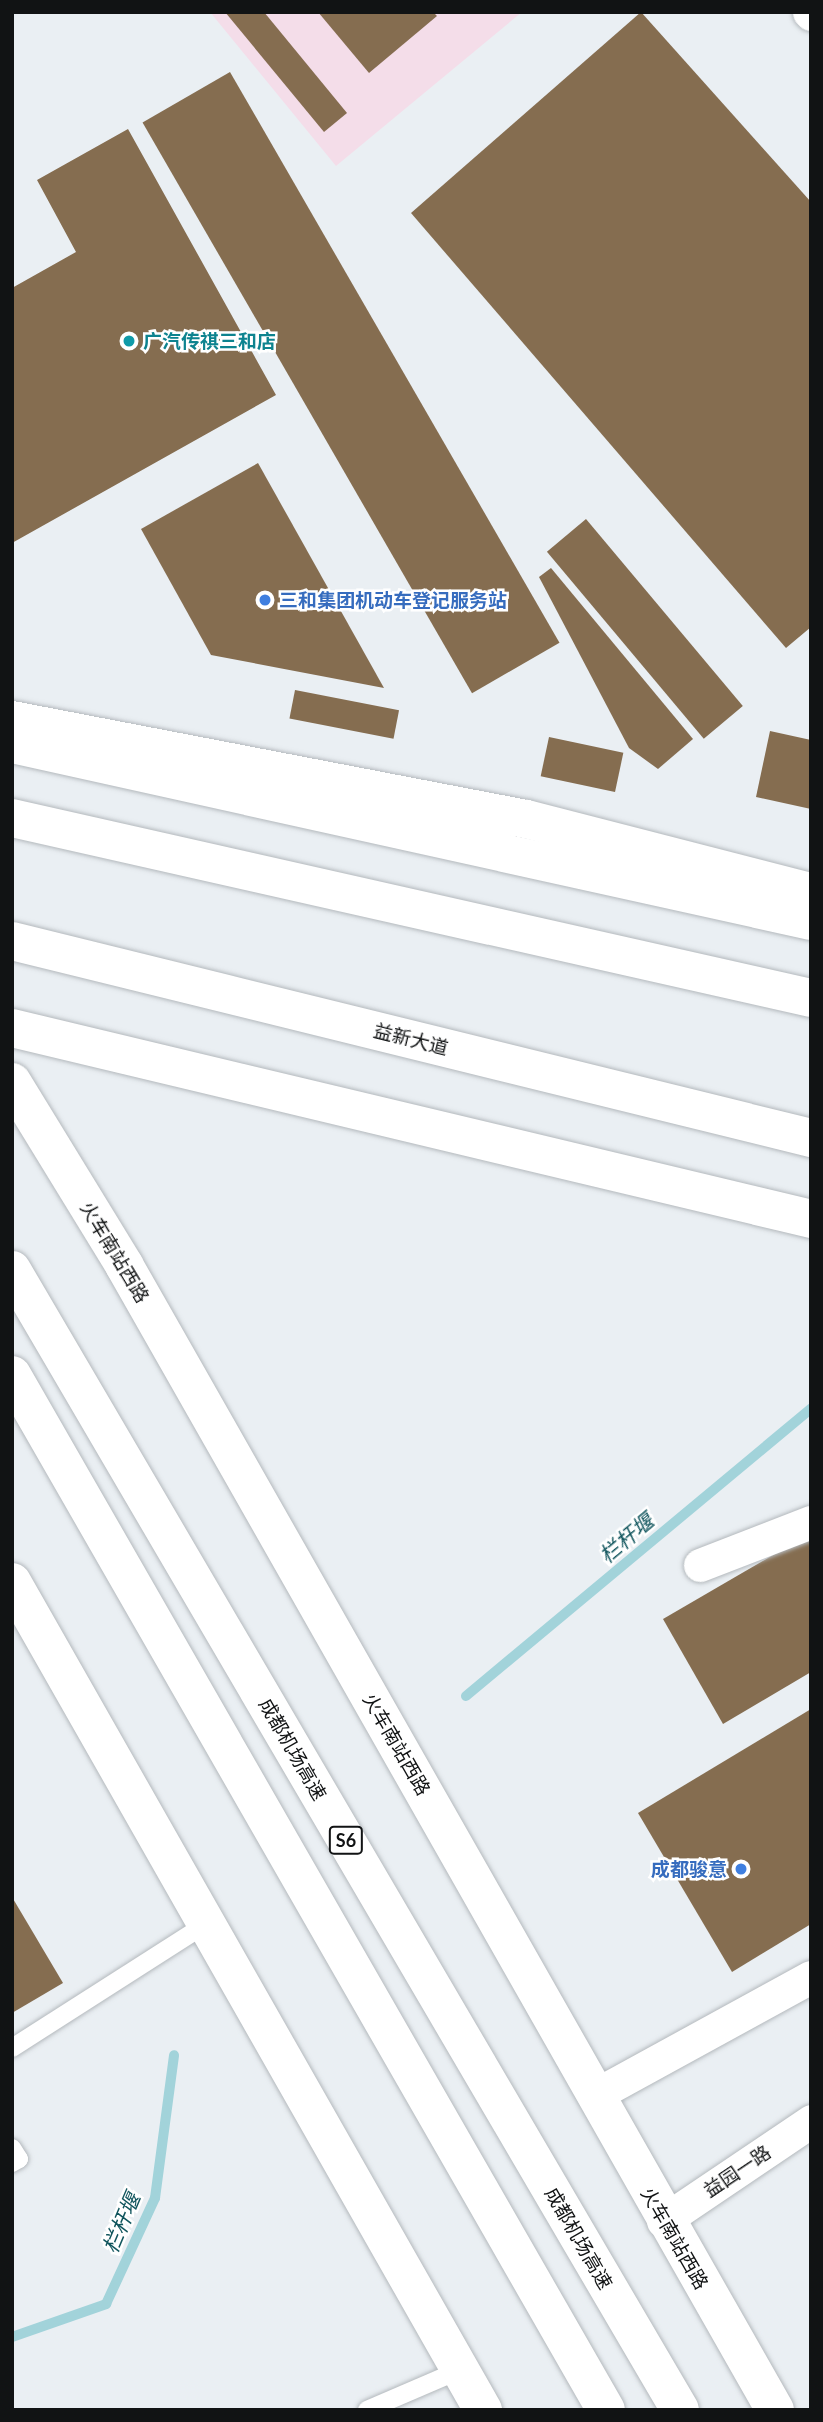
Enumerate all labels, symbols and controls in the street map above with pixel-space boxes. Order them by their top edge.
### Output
place label: 广汽传祺三和店 [143,330,276,352]
marker: 广汽传祺三和店 [121,333,137,349]
place label: 三和集团机动车登记服务站 [279,589,507,611]
marker: 三和集团机动车登记服务站 [257,592,273,608]
street label: 益新大道 [371,1019,451,1059]
street label: 火车南站西路 [76,1197,154,1307]
water label: 栏杆堰 [594,1508,658,1568]
street label: 火车南站西路 [359,1689,435,1799]
street label: 成都机场高速 [255,1694,331,1804]
road number: S6 [328,1826,364,1854]
place label: 成都骏意 [651,1858,727,1880]
marker: 成都骏意 [733,1861,749,1877]
street label: 益园一路 [699,2140,775,2202]
street label: 成都机场高速 [541,2183,617,2293]
street label: 火车南站西路 [637,2183,713,2293]
water label: 栏杆堰 [97,2189,145,2257]

